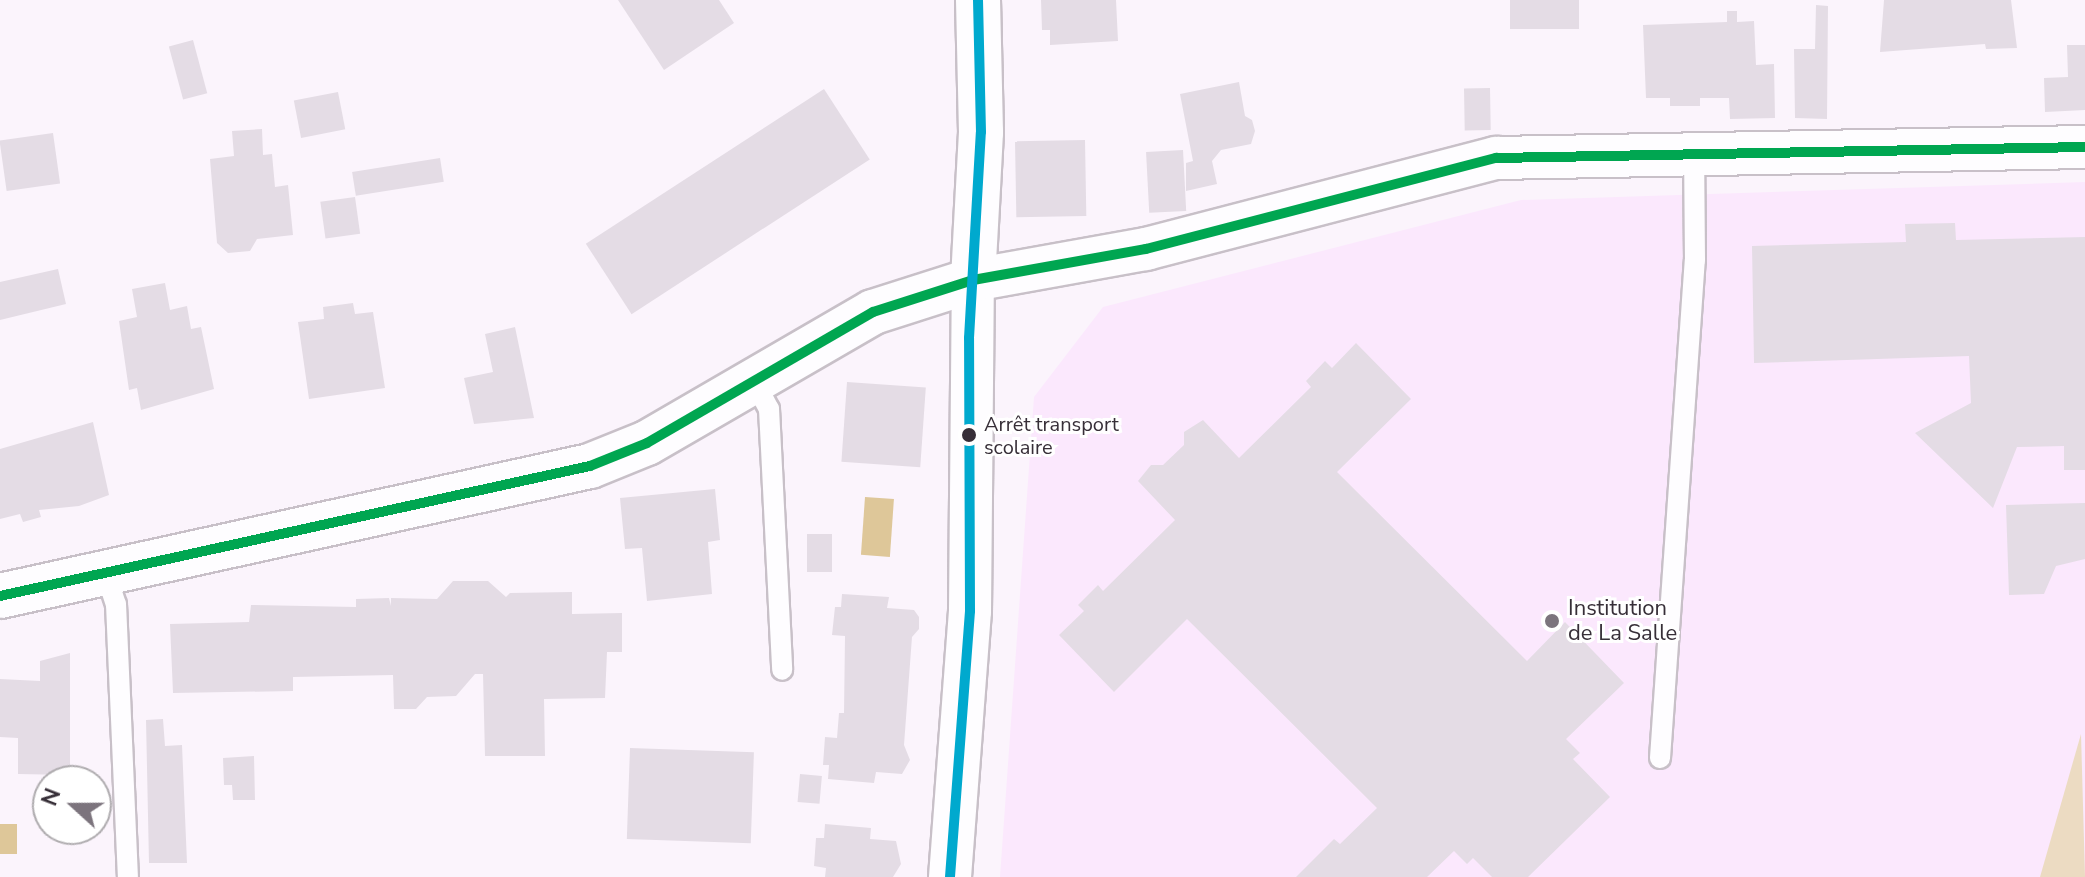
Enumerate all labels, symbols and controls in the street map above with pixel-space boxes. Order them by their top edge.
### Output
place label: Arrêt transport scolaire [984,412,1119,459]
marker: Arrêt transport scolaire [961,427,977,443]
place label: Institution de La Salle [1568,595,1677,646]
marker: Institution de La Salle [1543,612,1561,630]
north arrow [32,765,112,845]
text: N [35,784,68,810]

